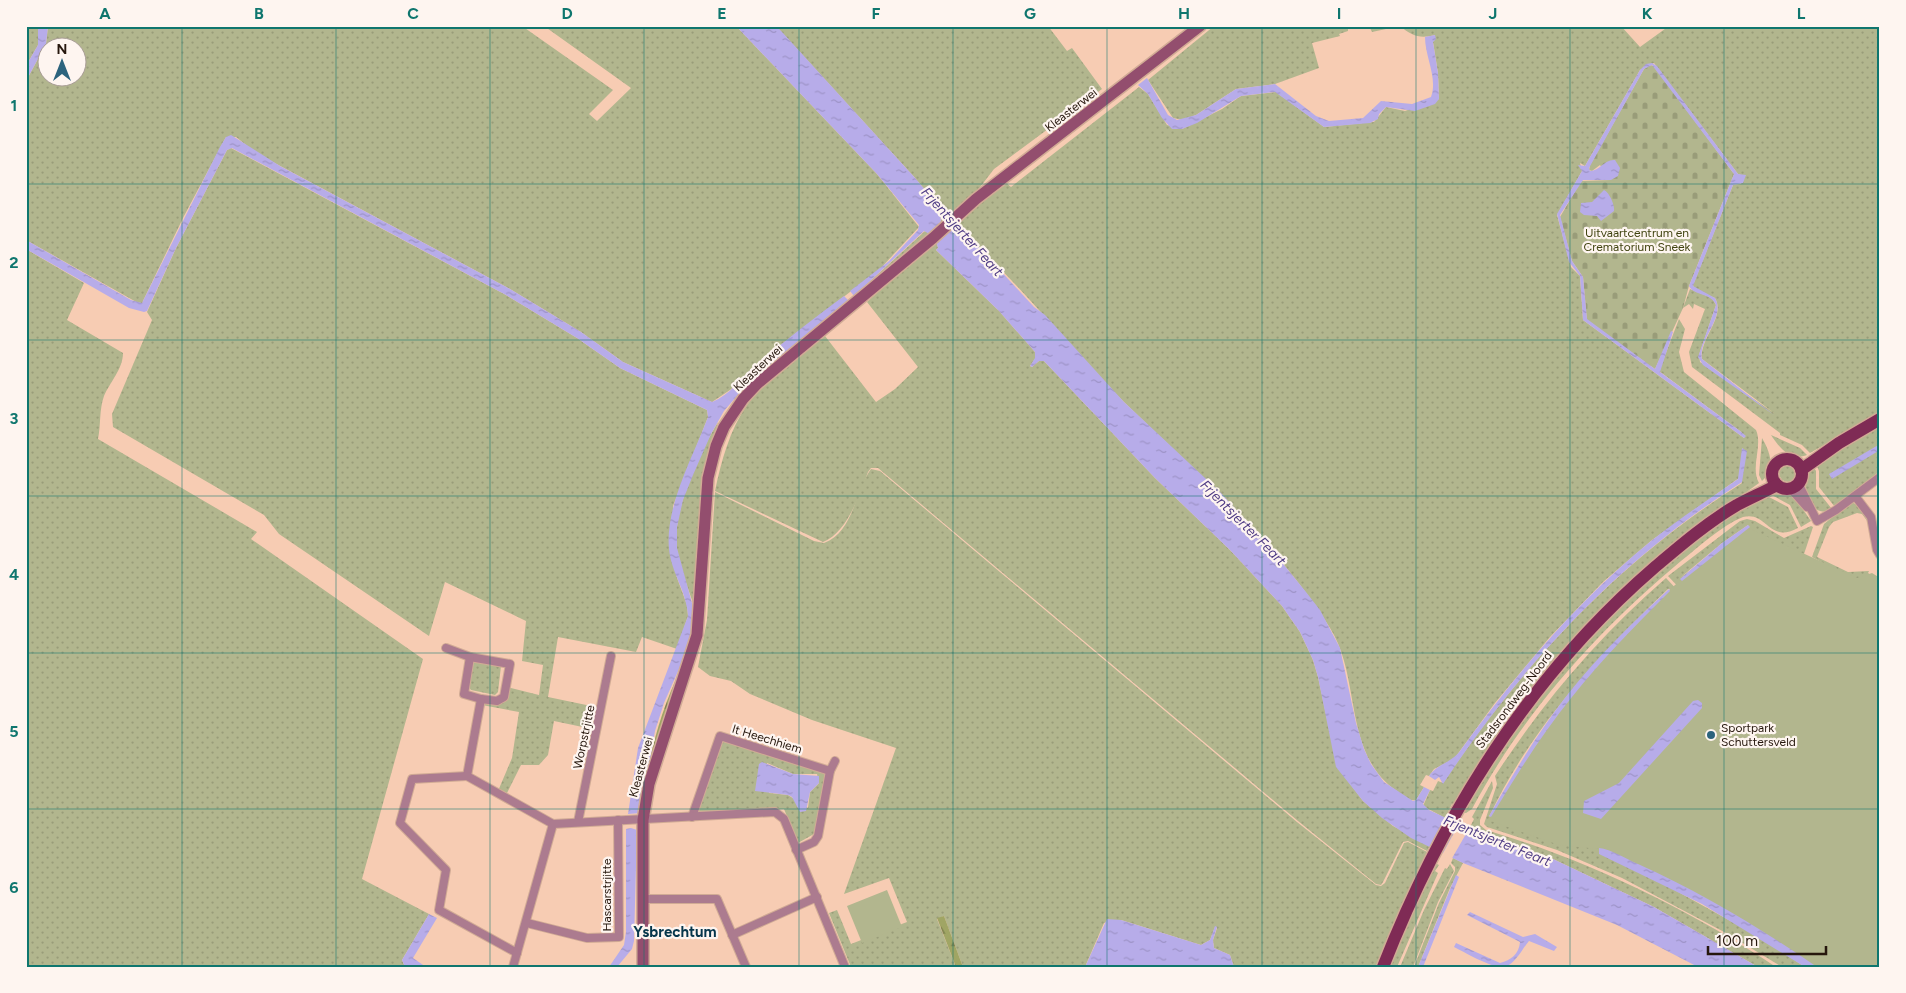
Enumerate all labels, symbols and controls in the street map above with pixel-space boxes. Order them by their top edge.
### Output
text: A [99,4,111,23]
text: B [254,4,264,23]
text: C [407,4,419,23]
text: D [561,4,573,23]
text: E [717,4,727,23]
text: F [872,4,881,23]
text: G [1024,4,1036,23]
text: H [1178,4,1190,23]
text: I [1337,4,1341,23]
text: J [1489,4,1497,23]
text: K [1642,4,1653,23]
text: L [1797,4,1806,23]
north arrow [38,38,88,88]
text: N [57,41,67,58]
street label: Kleasterwei [1042,85,1100,135]
text: 1 [11,96,17,115]
water label: Frjentsjerter Feart [918,184,1007,281]
park label: Uitvaartcentrum en Crematorium Sneek [1584,226,1691,254]
text: 2 [9,253,19,272]
street label: Kleasterwei [731,342,785,394]
text: 3 [10,409,19,428]
water label: Frjentsjerter Feart [1197,477,1290,570]
text: 4 [9,565,19,584]
street label: Stadsrondweg-Noord [1473,649,1555,751]
street label: Worpstrjitte [570,703,598,770]
place label: Sportpark Schuttersveld [1721,721,1796,749]
text: 5 [9,722,19,741]
street label: It Heechhiem [730,722,804,756]
marker: Sportpark Schuttersveld [1705,729,1717,741]
street label: Kleasterwei [626,735,656,799]
water label: Frjentsjerter Feart [1441,812,1554,870]
street label: Hascarstrjitte [600,858,614,932]
text: 6 [9,878,19,897]
district label: Ysbrechtum [633,923,717,941]
scale bar [1708,923,1826,955]
text: 100 m [1716,932,1758,950]

